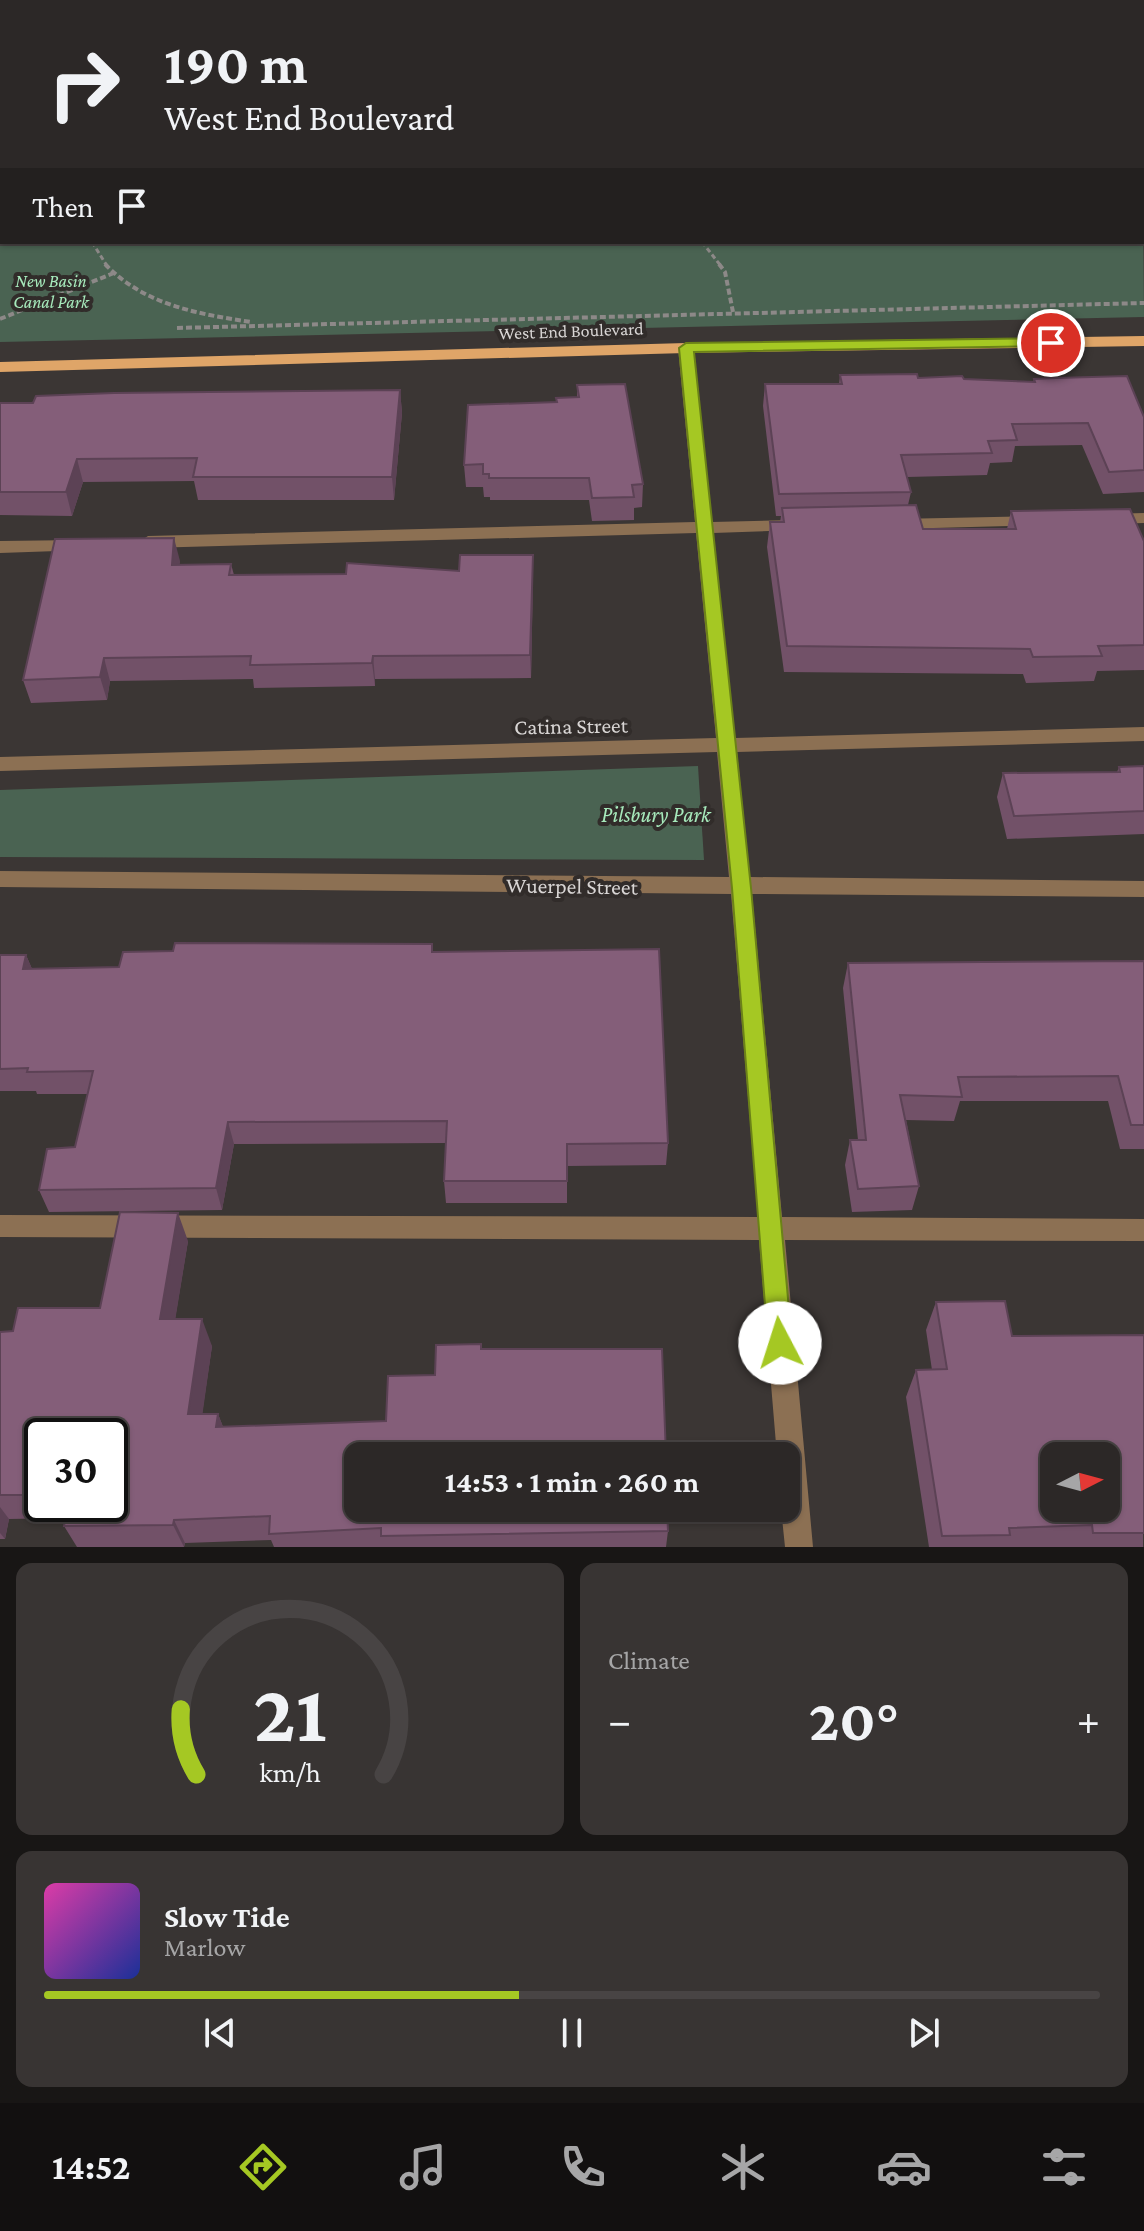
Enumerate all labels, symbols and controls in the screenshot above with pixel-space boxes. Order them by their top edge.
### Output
icon: right [32,32,136,136]
text: 190 m [164,33,308,95]
text: West End Boulevard [164,98,455,138]
icon: arrive [110,184,154,228]
text: Then [32,190,94,223]
park label: New Basin Canal Park [13,271,90,312]
pin [1017,309,1085,377]
street label: West End Boulevard [498,318,644,344]
icon: arrive [1029,321,1073,365]
street label: Catina Street [514,712,629,739]
park label: Pilsbury Park [601,802,712,827]
street label: Wuerpel Street [506,872,639,900]
position arrow [738,1301,822,1385]
speed limit sign: 30 [24,1418,128,1522]
north arrow [1040,1442,1120,1522]
map controls [1040,1442,1120,1522]
text: 14:53 · 1 min · 260 m [445,1465,699,1498]
text: Climate [608,1646,690,1675]
text: 21 [253,1666,327,1759]
text: 20° [809,1686,899,1753]
text: − [608,1696,631,1744]
text: + [1077,1696,1100,1744]
text: km/h [259,1756,321,1788]
text: Slow Tide [164,1900,290,1933]
text: Marlow [164,1933,245,1962]
icon: previous [198,2011,242,2055]
icon: pause [550,2011,594,2055]
icon: next [902,2011,946,2055]
icon: directions [235,2139,291,2195]
icon: music [395,2139,451,2195]
icon: phone [555,2139,611,2195]
icon: climate [715,2139,771,2195]
icon: car [876,2139,932,2195]
icon: filters [1036,2139,1092,2195]
text: 14:52 [52,2147,130,2187]

